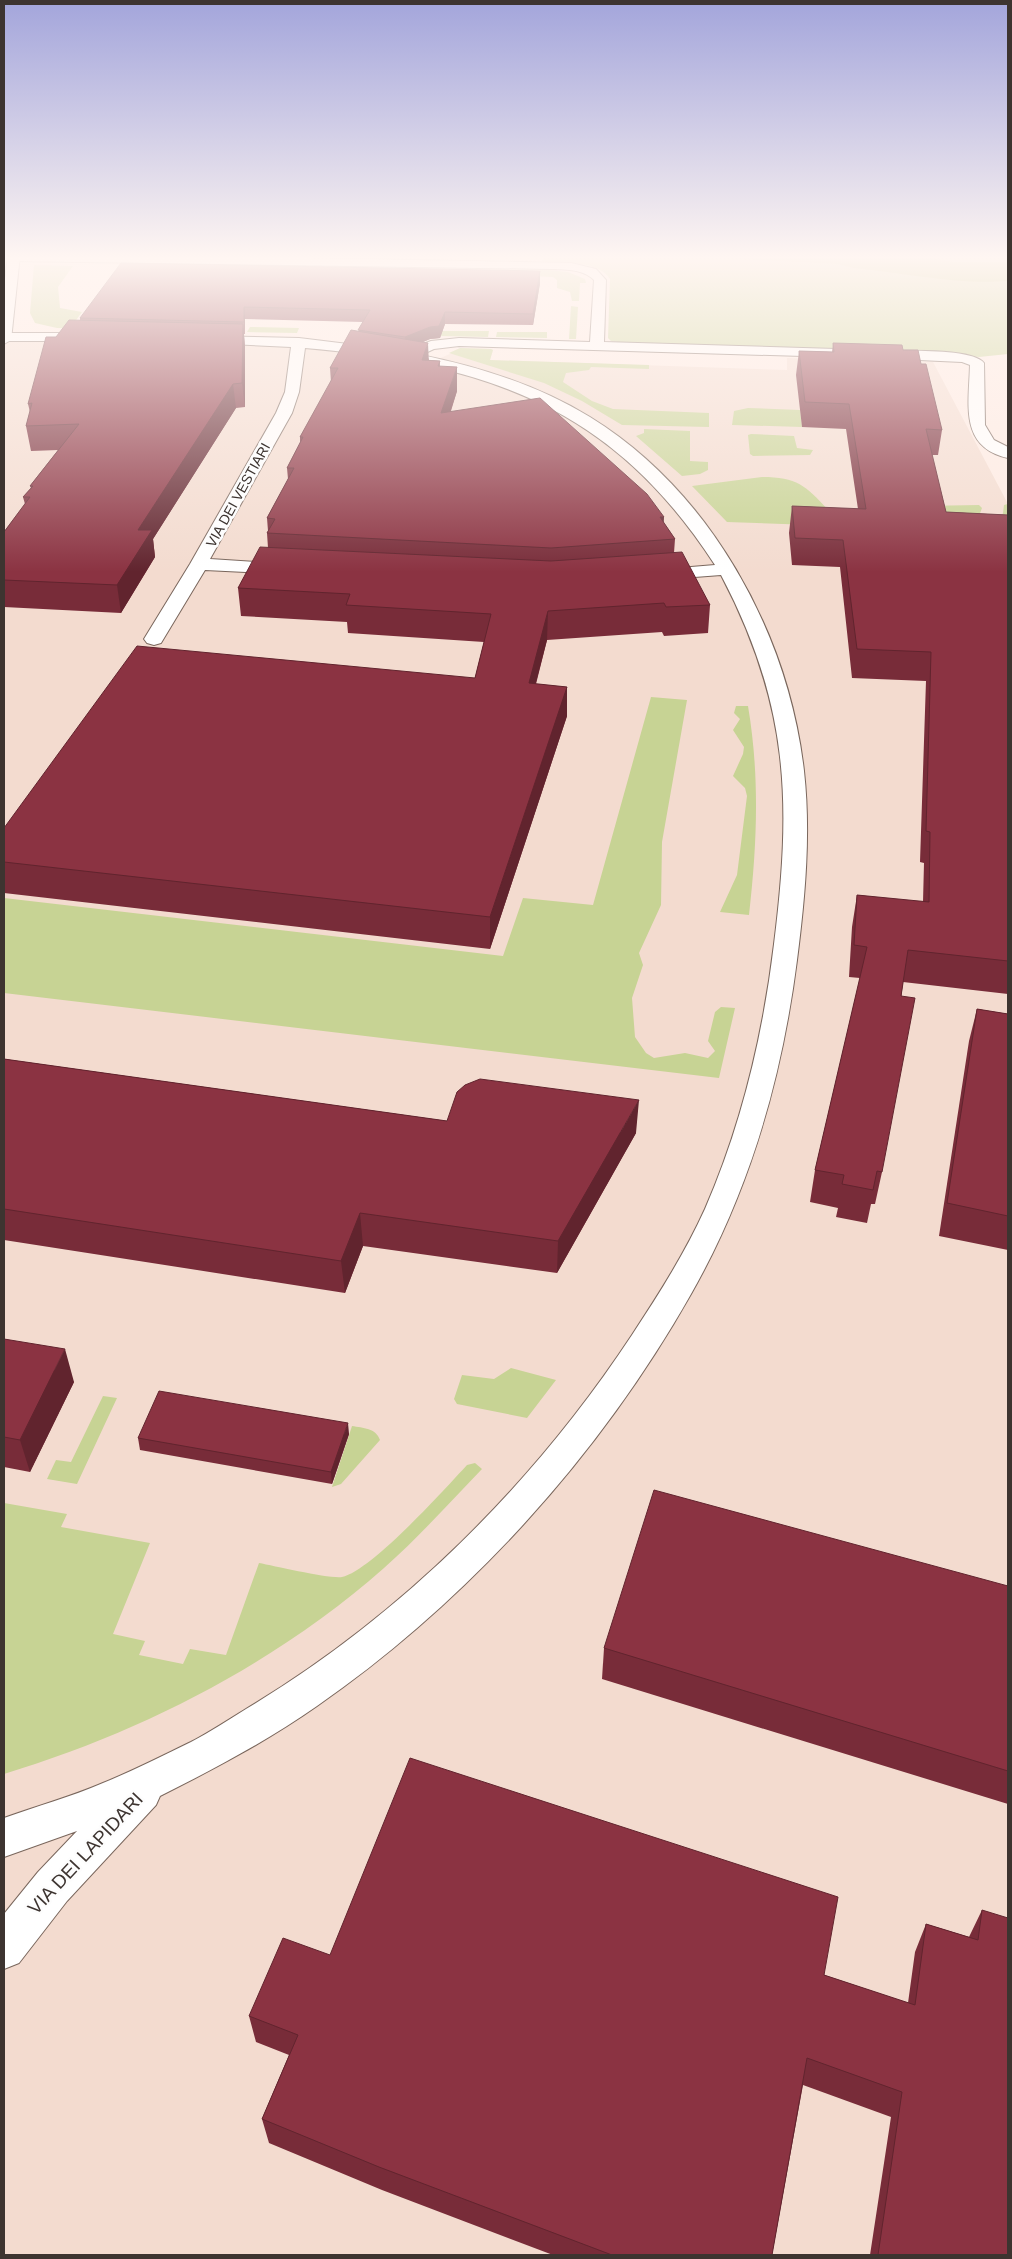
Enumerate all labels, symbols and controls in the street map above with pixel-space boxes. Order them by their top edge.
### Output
street label: VIA DEI VESTIARI [203,440,273,550]
street label: VIA DEI LAPIDARI [24,1788,147,1918]

